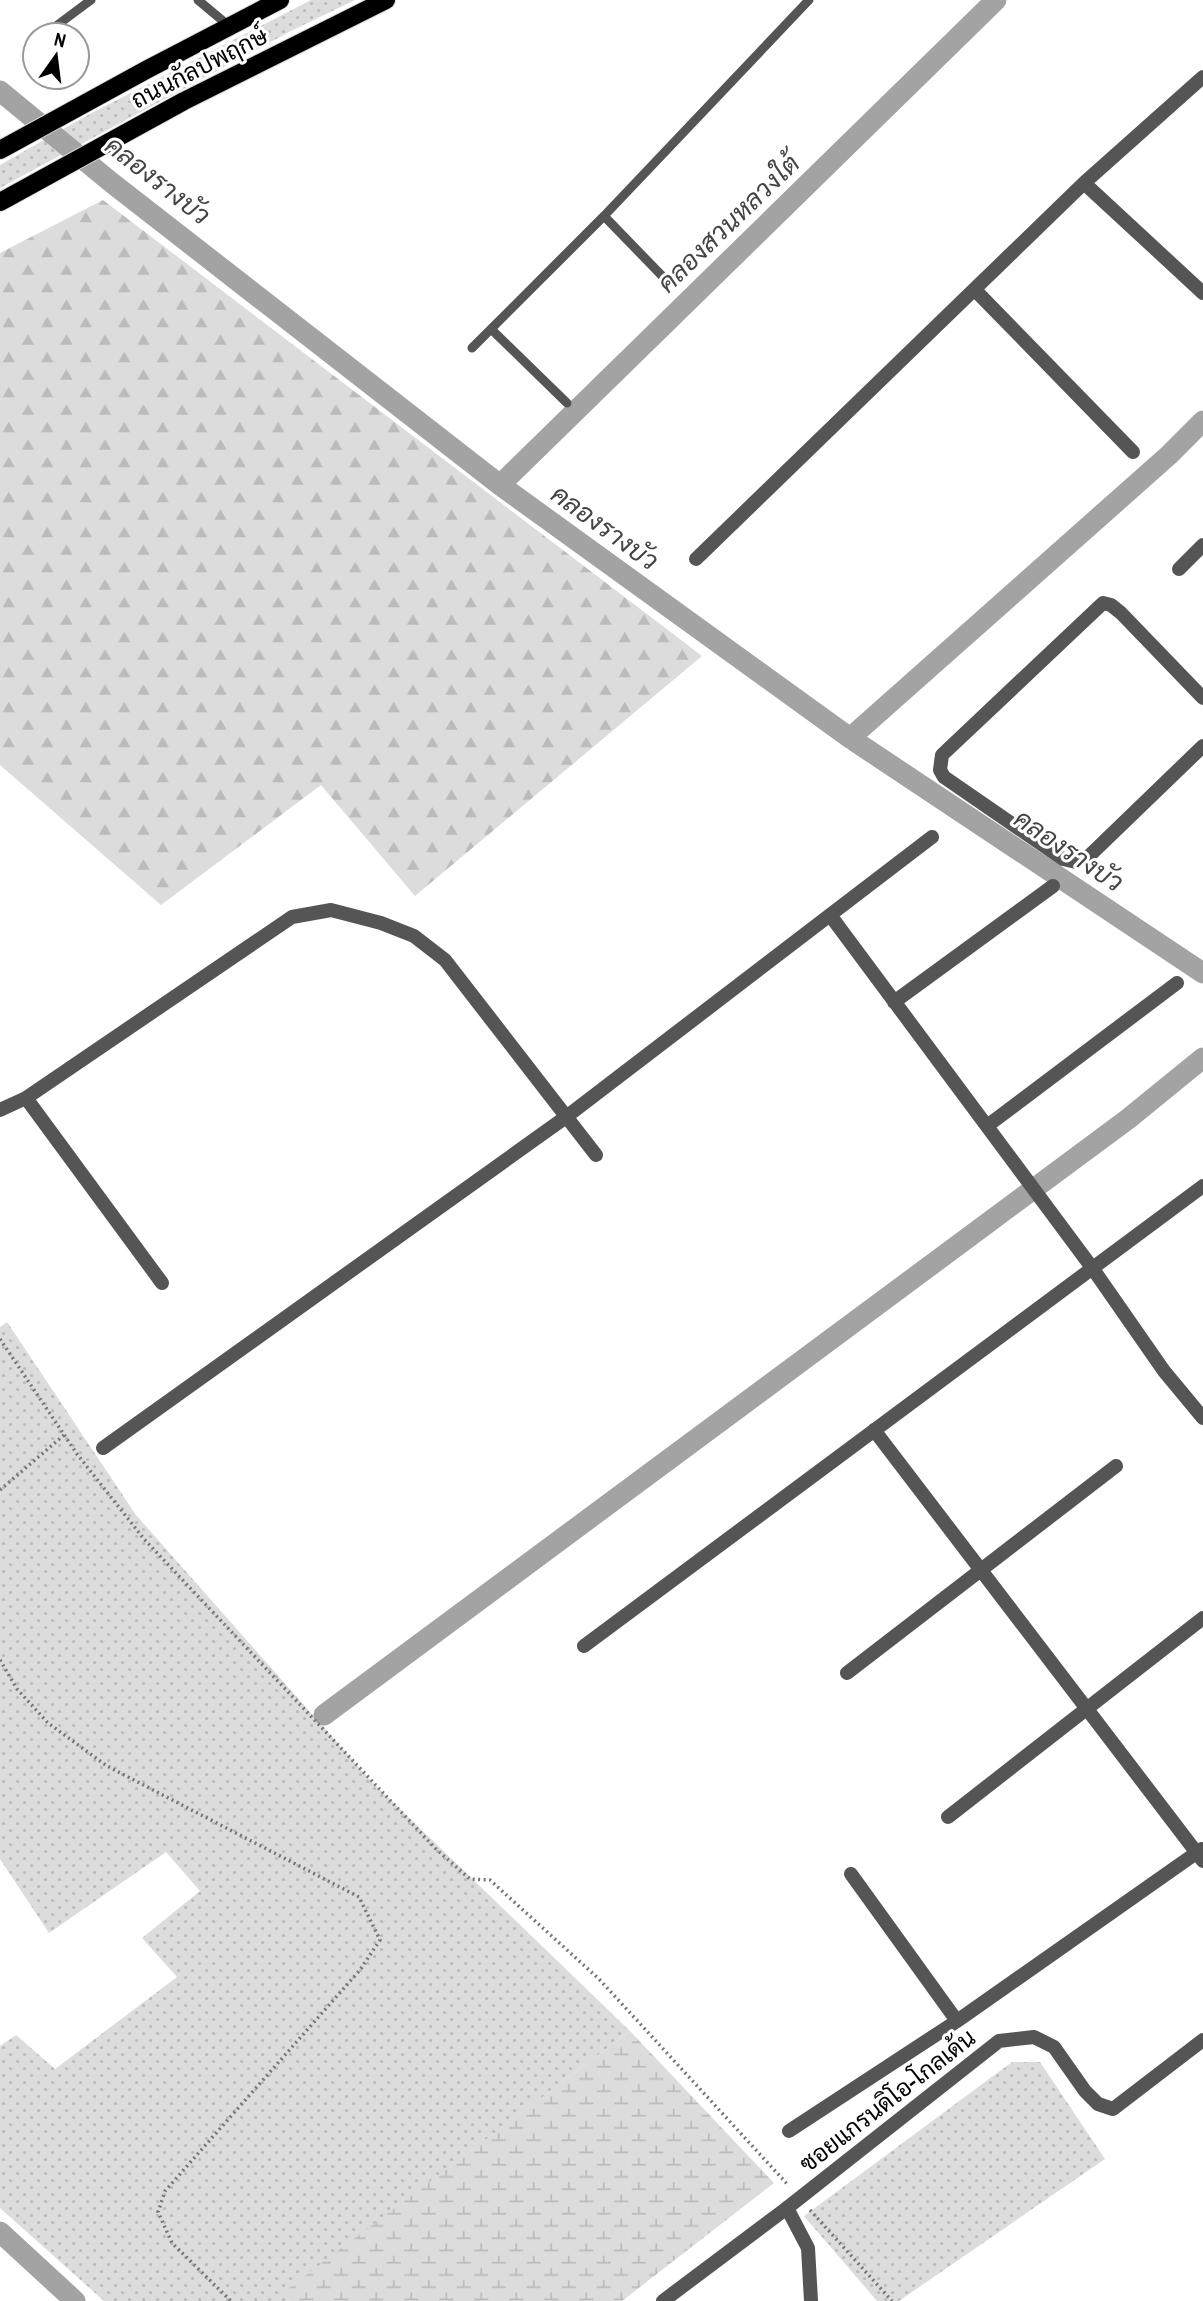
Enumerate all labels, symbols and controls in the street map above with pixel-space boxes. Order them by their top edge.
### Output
street label: ถนนกัลปพฤกษ์ [125,19,273,115]
north arrow [21,21,91,91]
text: N [52,26,69,53]
water label: คลองรางบัว [98,128,218,232]
water label: คลองสวนหลวงใต้ [649,143,810,300]
water label: คลองรางบัว [544,476,666,578]
water label: คลองรางบัว [1007,801,1131,899]
street label: ซอยแกรนดิโอ-โกลเด้น [792,2021,982,2179]

